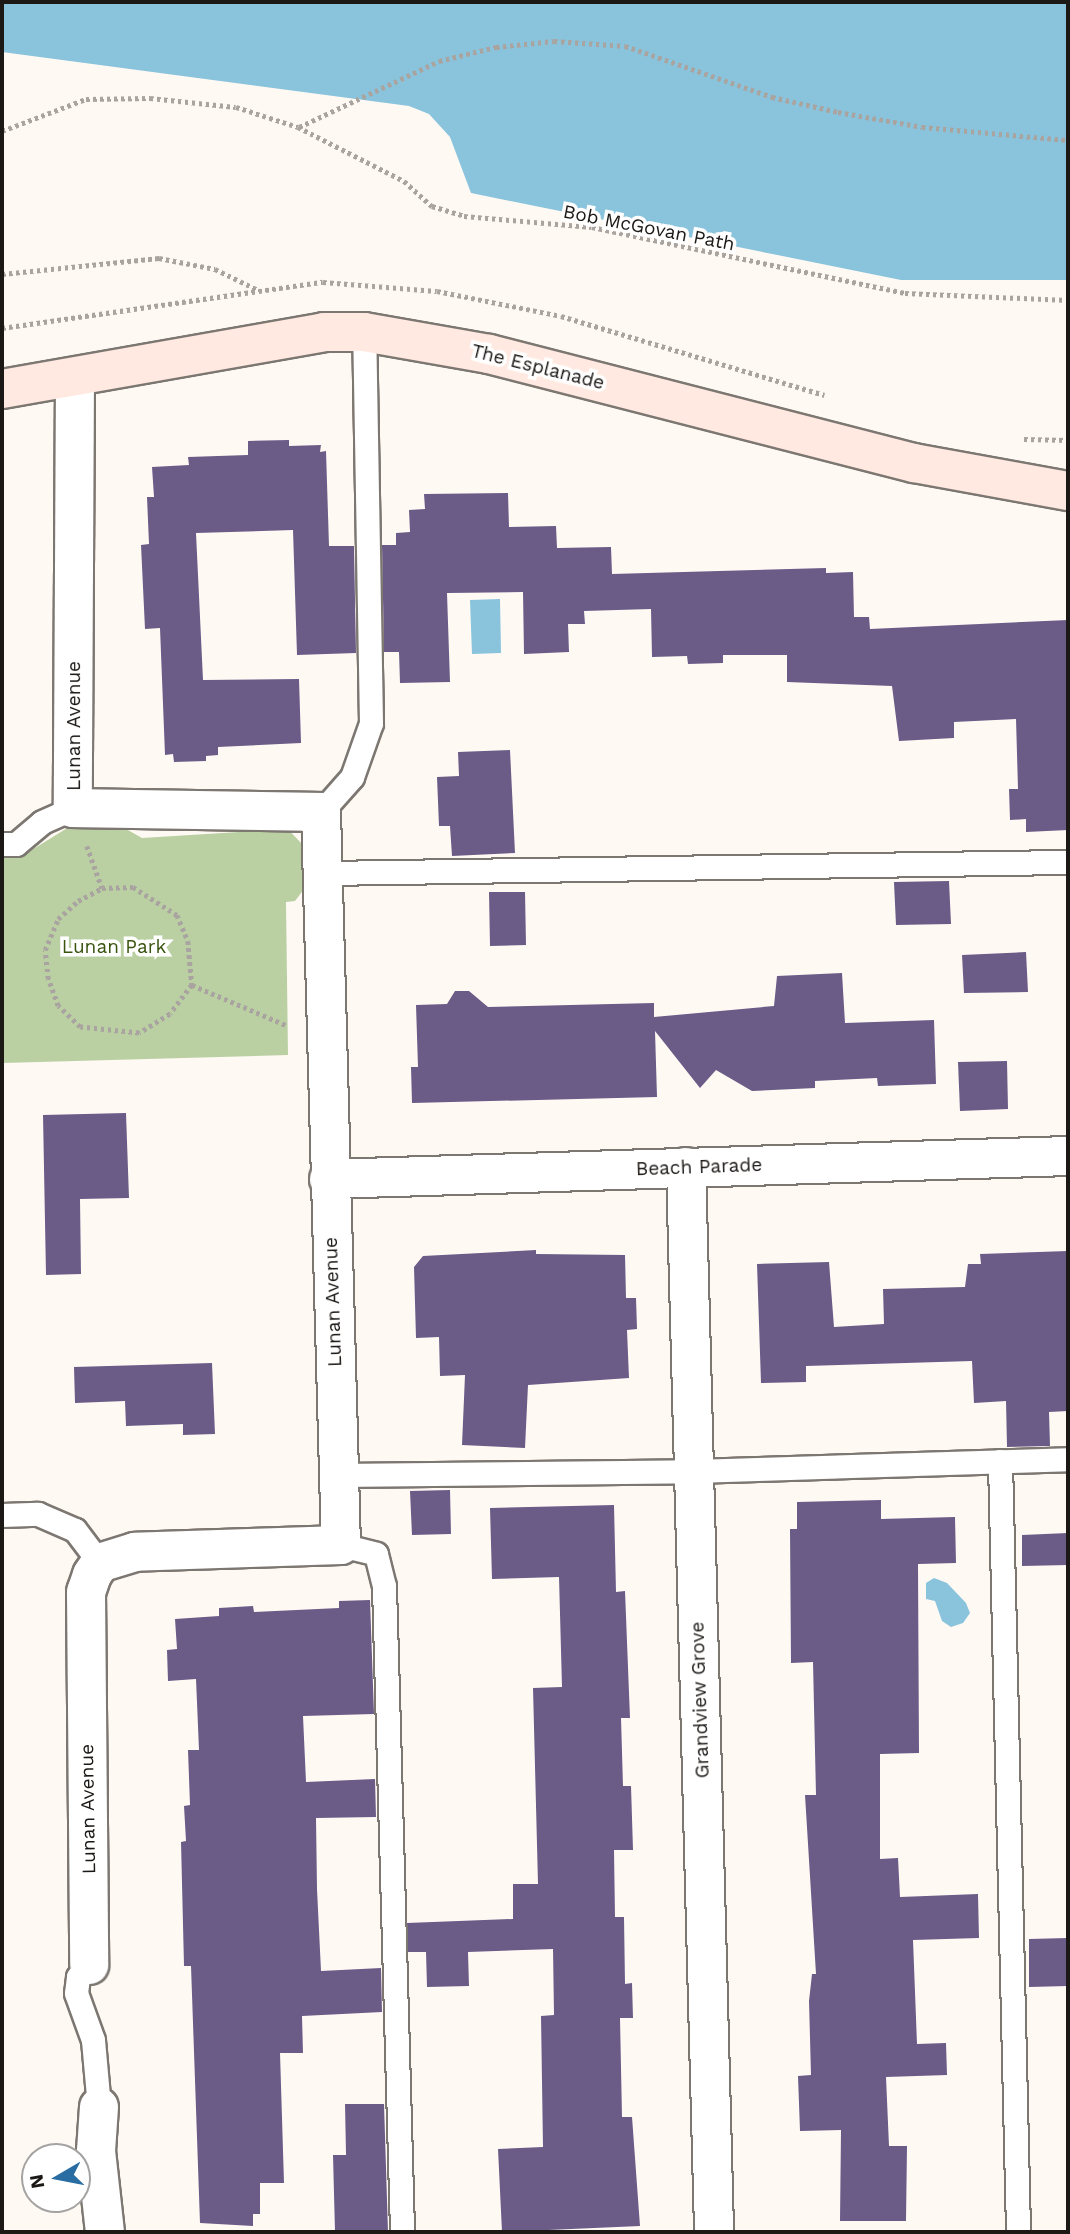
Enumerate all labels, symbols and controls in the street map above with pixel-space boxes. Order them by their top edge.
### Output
street label: Bob McGovan Path [561,200,737,256]
street label: The Esplanade [469,339,607,395]
street label: Lunan Avenue [63,661,85,791]
park label: Lunan Park [62,936,166,958]
street label: Beach Parade [635,1153,763,1181]
street label: Lunan Avenue [319,1236,347,1368]
street label: Grandview Grove [686,1621,714,1779]
street label: Lunan Avenue [75,1743,101,1875]
north arrow [21,2143,91,2213]
text: N [24,2172,49,2190]

